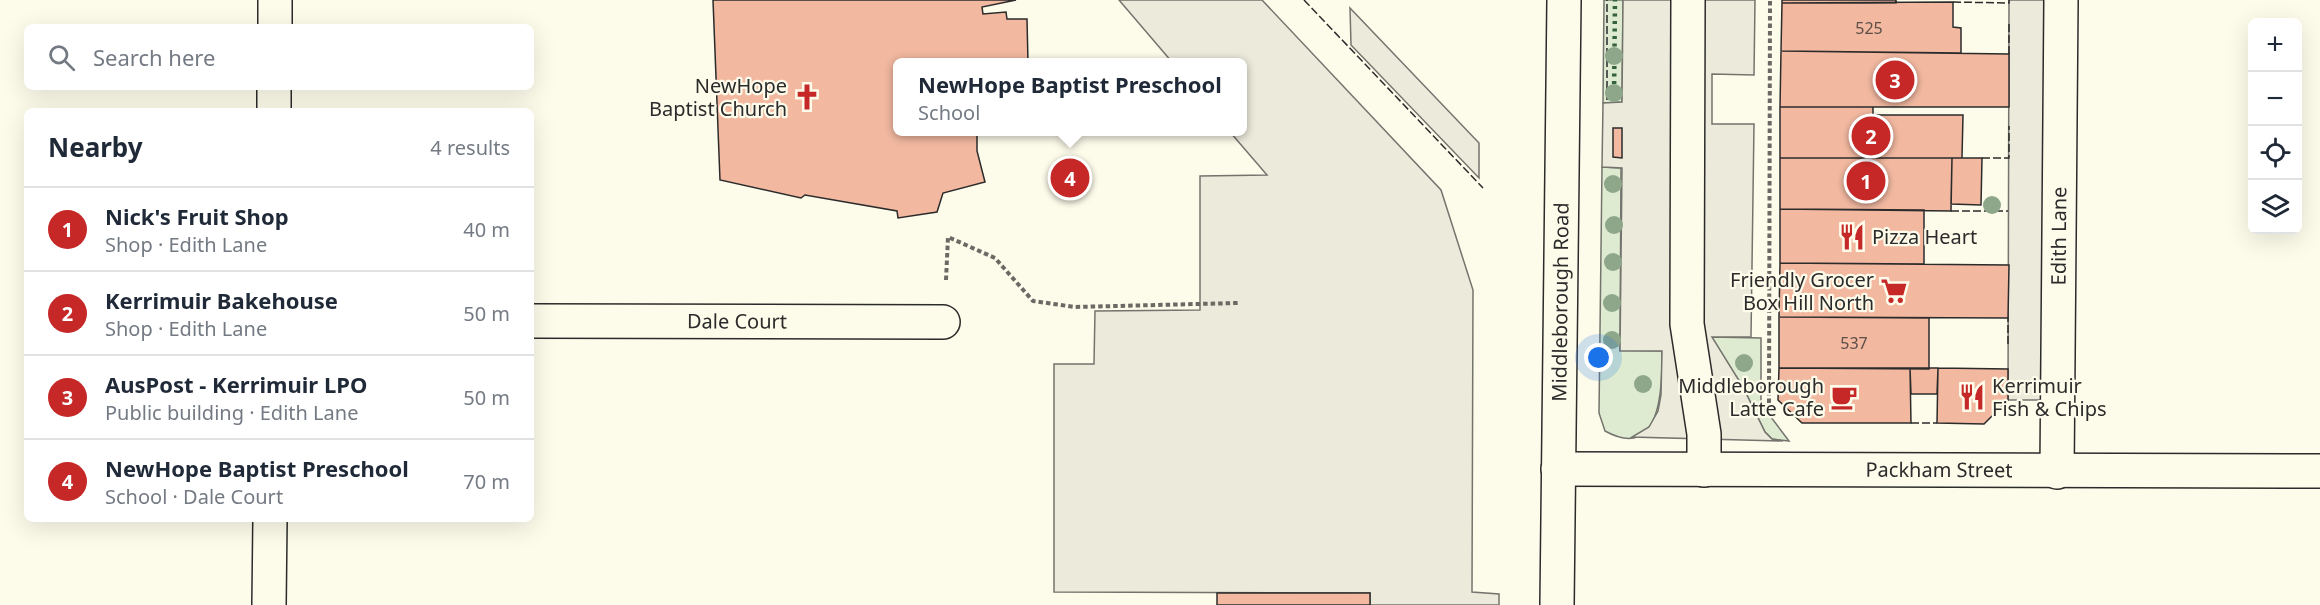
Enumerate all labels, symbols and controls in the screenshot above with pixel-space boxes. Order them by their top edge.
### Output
house number: 525 [1855,17,1883,39]
map controls [2248,18,2302,234]
button: + [2248,18,2302,72]
search box [24,24,534,90]
icon: search [45,41,78,74]
text: Search here [93,42,215,72]
popup [893,58,1247,136]
pin: 3 [1876,58,1914,103]
text: NewHope Baptist Preschool [918,69,1222,99]
place label: NewHope Baptist Church [649,72,787,122]
button: − [2248,72,2302,126]
church icon: NewHope Baptist Church [792,82,822,112]
text: School [918,99,980,126]
pin: 2 [1852,114,1890,158]
button: locate [2248,126,2302,180]
text: Nearby [48,129,143,165]
text: 4 results [430,134,510,161]
pin: 4 [1050,156,1090,201]
pin: 1 [1846,158,1886,204]
button: layers [2248,180,2302,234]
street label: Edith Lane [2045,186,2072,286]
text: Nick's Fruit Shop [105,201,289,231]
street label: Middleborough Road [1545,202,1575,402]
text: 1 [62,216,73,243]
text: 40 m [463,216,510,243]
restaurant icon: Pizza Heart [1837,222,1867,252]
place label: Pizza Heart [1872,223,1977,250]
text: Shop · Edith Lane [105,231,267,258]
place label: Friendly Grocer Box Hill North [1730,266,1874,316]
supermarket icon: Friendly Grocer Box Hill North [1879,276,1909,306]
text: Kerrimuir Bakehouse [105,285,338,315]
text: 2 [62,300,73,327]
text: 50 m [463,300,510,327]
street label: Dale Court [687,307,787,335]
text: Shop · Edith Lane [105,315,267,342]
house number: 537 [1840,332,1868,354]
your location [1584,343,1613,372]
text: AusPost - Kerrimuir LPO [105,369,367,399]
place label: Middleborough Latte Cafe [1678,372,1824,422]
place label: Kerrimuir Fish & Chips [1992,372,2107,422]
cafe icon: Middleborough Latte Cafe [1829,382,1859,412]
restaurant icon: Kerrimuir Fish & Chips [1957,382,1987,412]
text: 3 [62,384,73,411]
text: 50 m [463,384,510,411]
text: Public building · Edith Lane [105,399,358,426]
text: NewHope Baptist Preschool [105,453,409,483]
street label: Packham Street [1865,456,2013,483]
text: 4 [62,468,73,495]
text: 70 m [463,468,510,495]
text: School · Dale Court [105,483,283,510]

